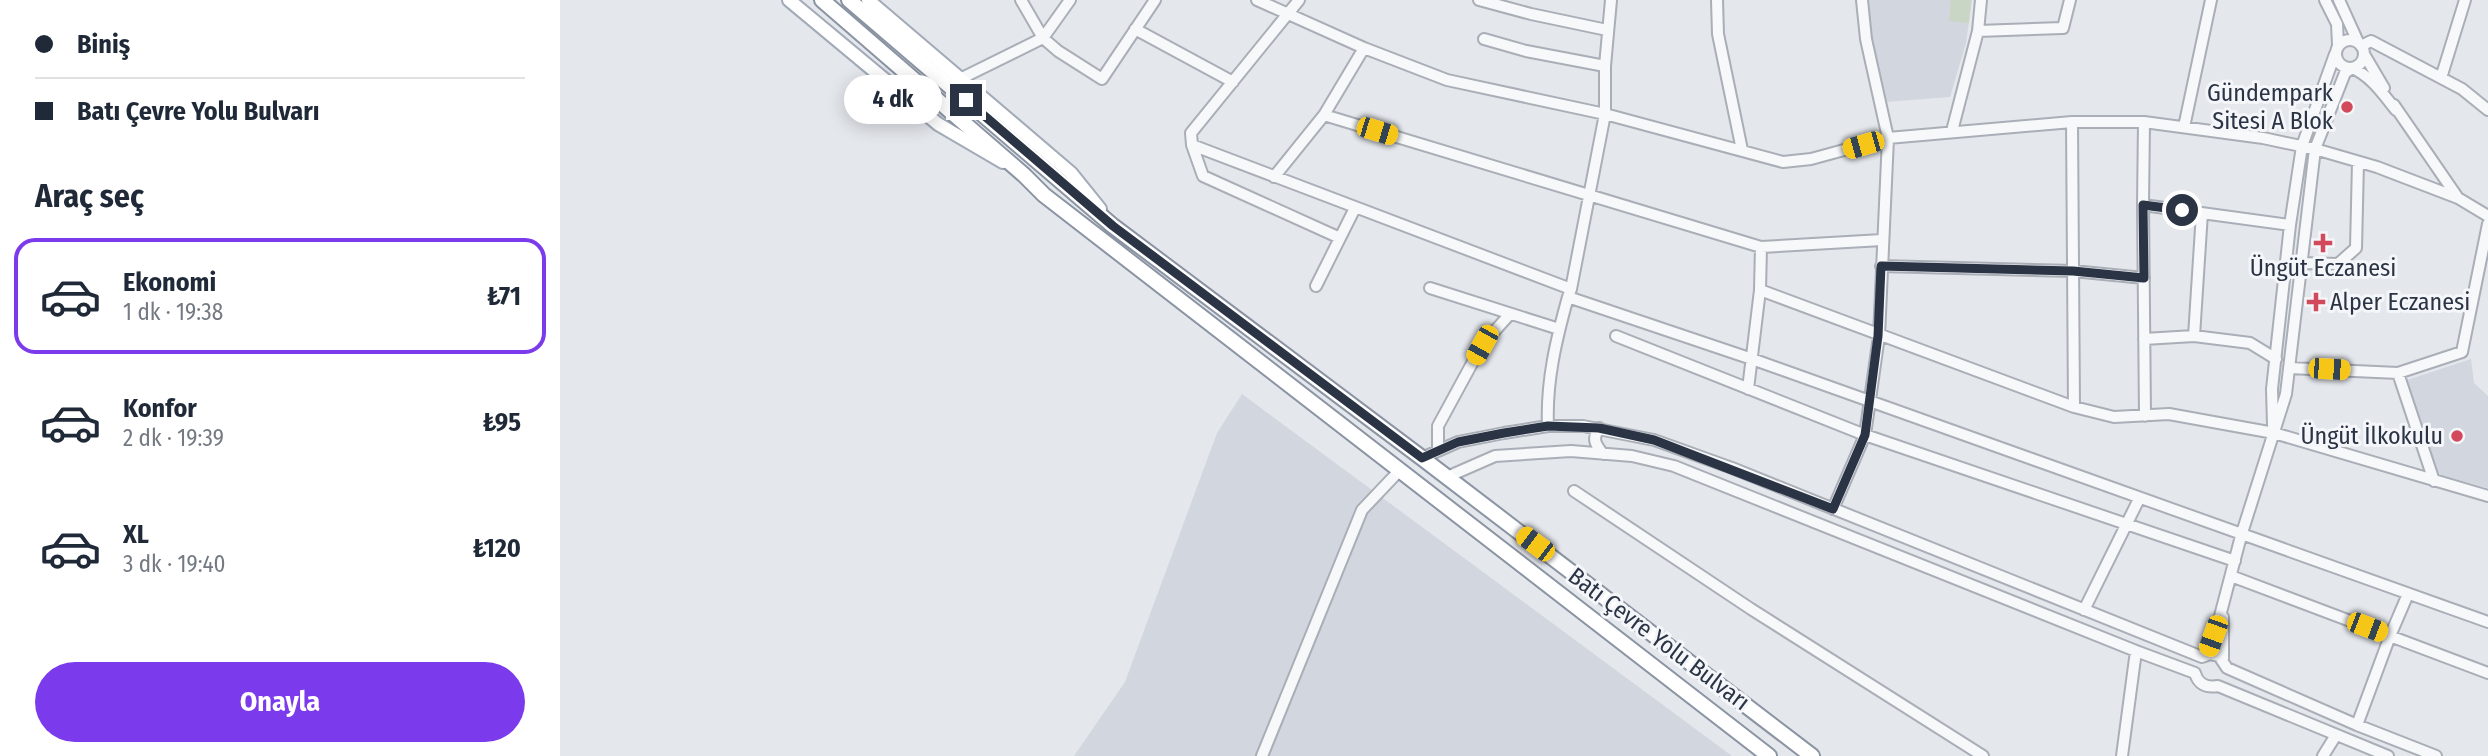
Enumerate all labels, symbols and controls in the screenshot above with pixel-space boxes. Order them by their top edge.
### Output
text: Biniş [77,29,130,60]
callout: 4 dk [844,76,942,124]
place label: Gündempark Sitesi A Blok [2207,79,2334,135]
route end [950,84,982,116]
text: 4 dk [873,85,913,113]
text: Batı Çevre Yolu Bulvarı [77,96,319,127]
marker: Gündempark Sitesi A Blok [2339,99,2355,115]
car [1354,115,1401,147]
car [1840,129,1887,161]
text: Araç seç [35,177,144,215]
route start [2166,194,2198,226]
marker: Üngüt Eczanesi [2315,235,2331,251]
place label: Üngüt Eczanesi [2250,254,2396,282]
icon: car [39,265,102,328]
text: Ekonomi [123,267,216,298]
text: ₺71 [487,281,521,312]
place label: Alper Eczanesi [2330,288,2470,316]
marker: Alper Eczanesi [2308,294,2324,310]
text: 1 dk · 19:38 [123,298,223,326]
car [1463,322,1502,368]
car [2308,357,2351,381]
icon: car [39,391,102,454]
text: Konfor [123,393,197,424]
text: ₺95 [483,407,521,438]
place label: Üngüt İlkokulu [2300,422,2443,450]
text: 2 dk · 19:39 [123,424,224,452]
marker: Üngüt İlkokulu [2449,428,2465,444]
icon: car [39,517,102,580]
text: XL [123,519,149,550]
car [1512,523,1559,565]
text: ₺120 [472,533,521,564]
text: 3 dk · 19:40 [123,550,226,578]
street label: Batı Çevre Yolu Bulvarı [1563,562,1755,716]
car [2344,610,2391,644]
car [2196,613,2231,659]
button: Onayla [35,662,525,742]

